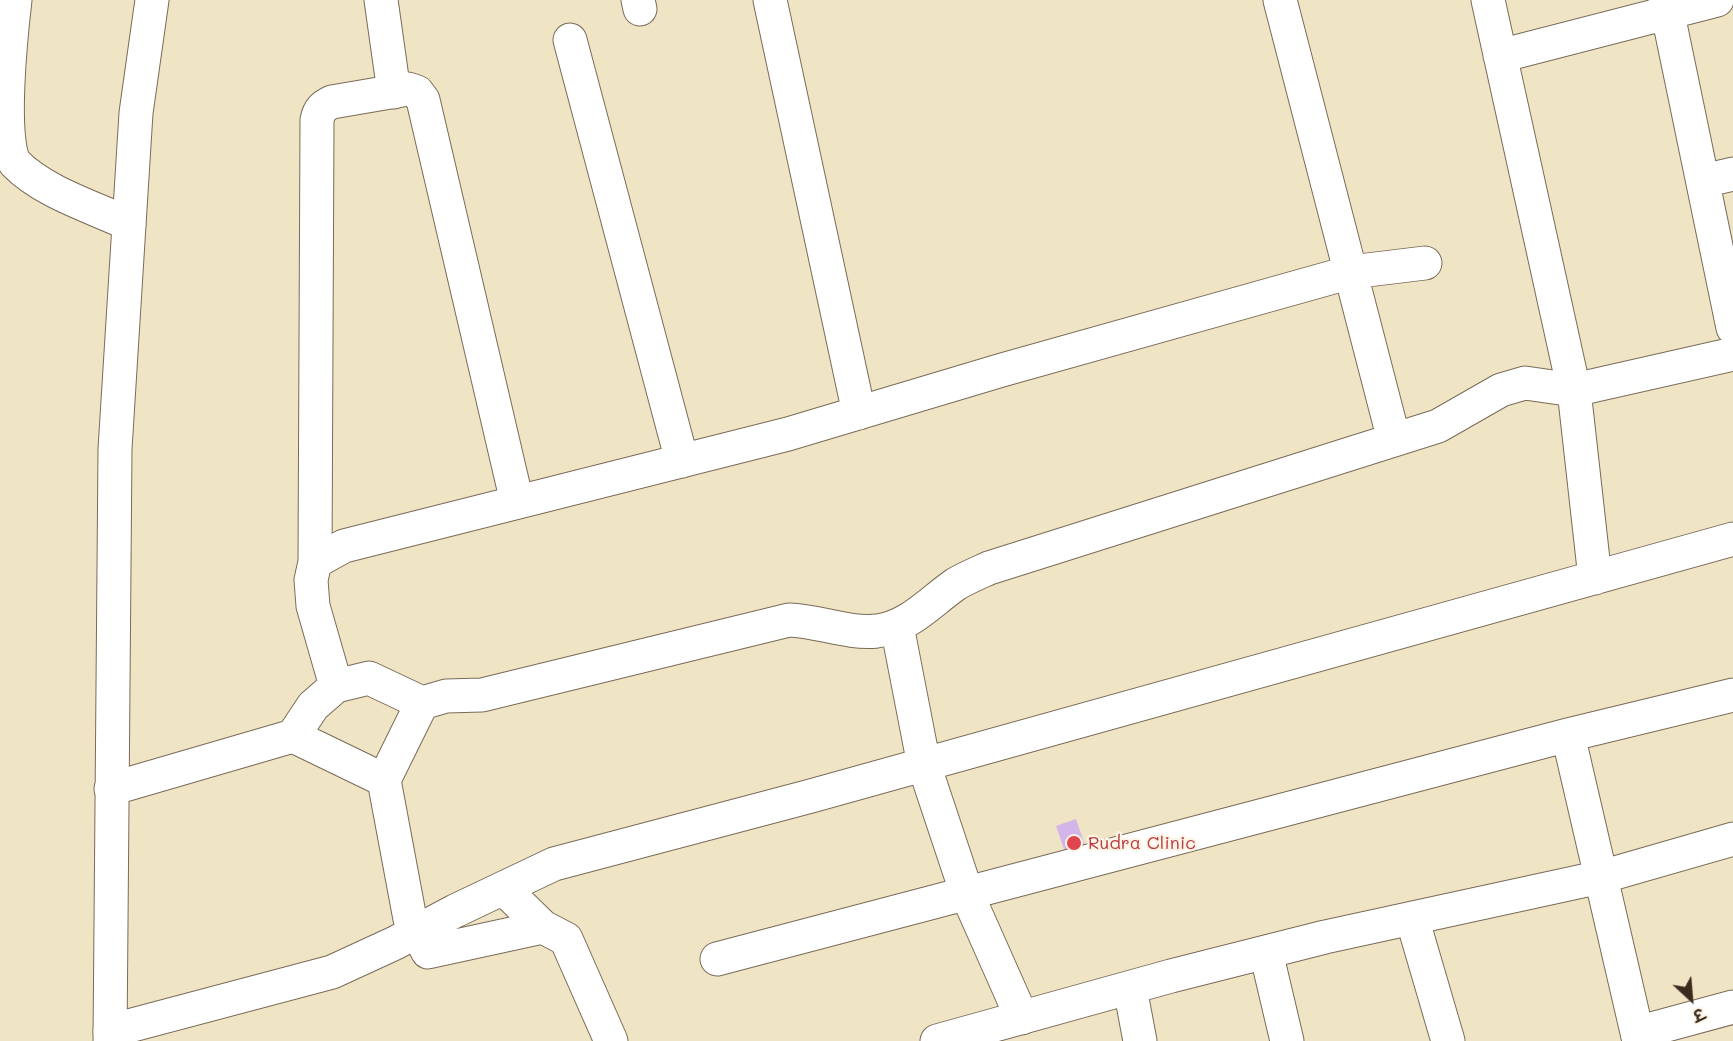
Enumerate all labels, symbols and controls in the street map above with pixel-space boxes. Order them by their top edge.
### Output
place label: Rudra Clinic [1088,832,1196,854]
marker: Rudra Clinic [1065,834,1083,852]
north arrow [1661,969,1721,1029]
text: उ [1690,1004,1709,1027]

